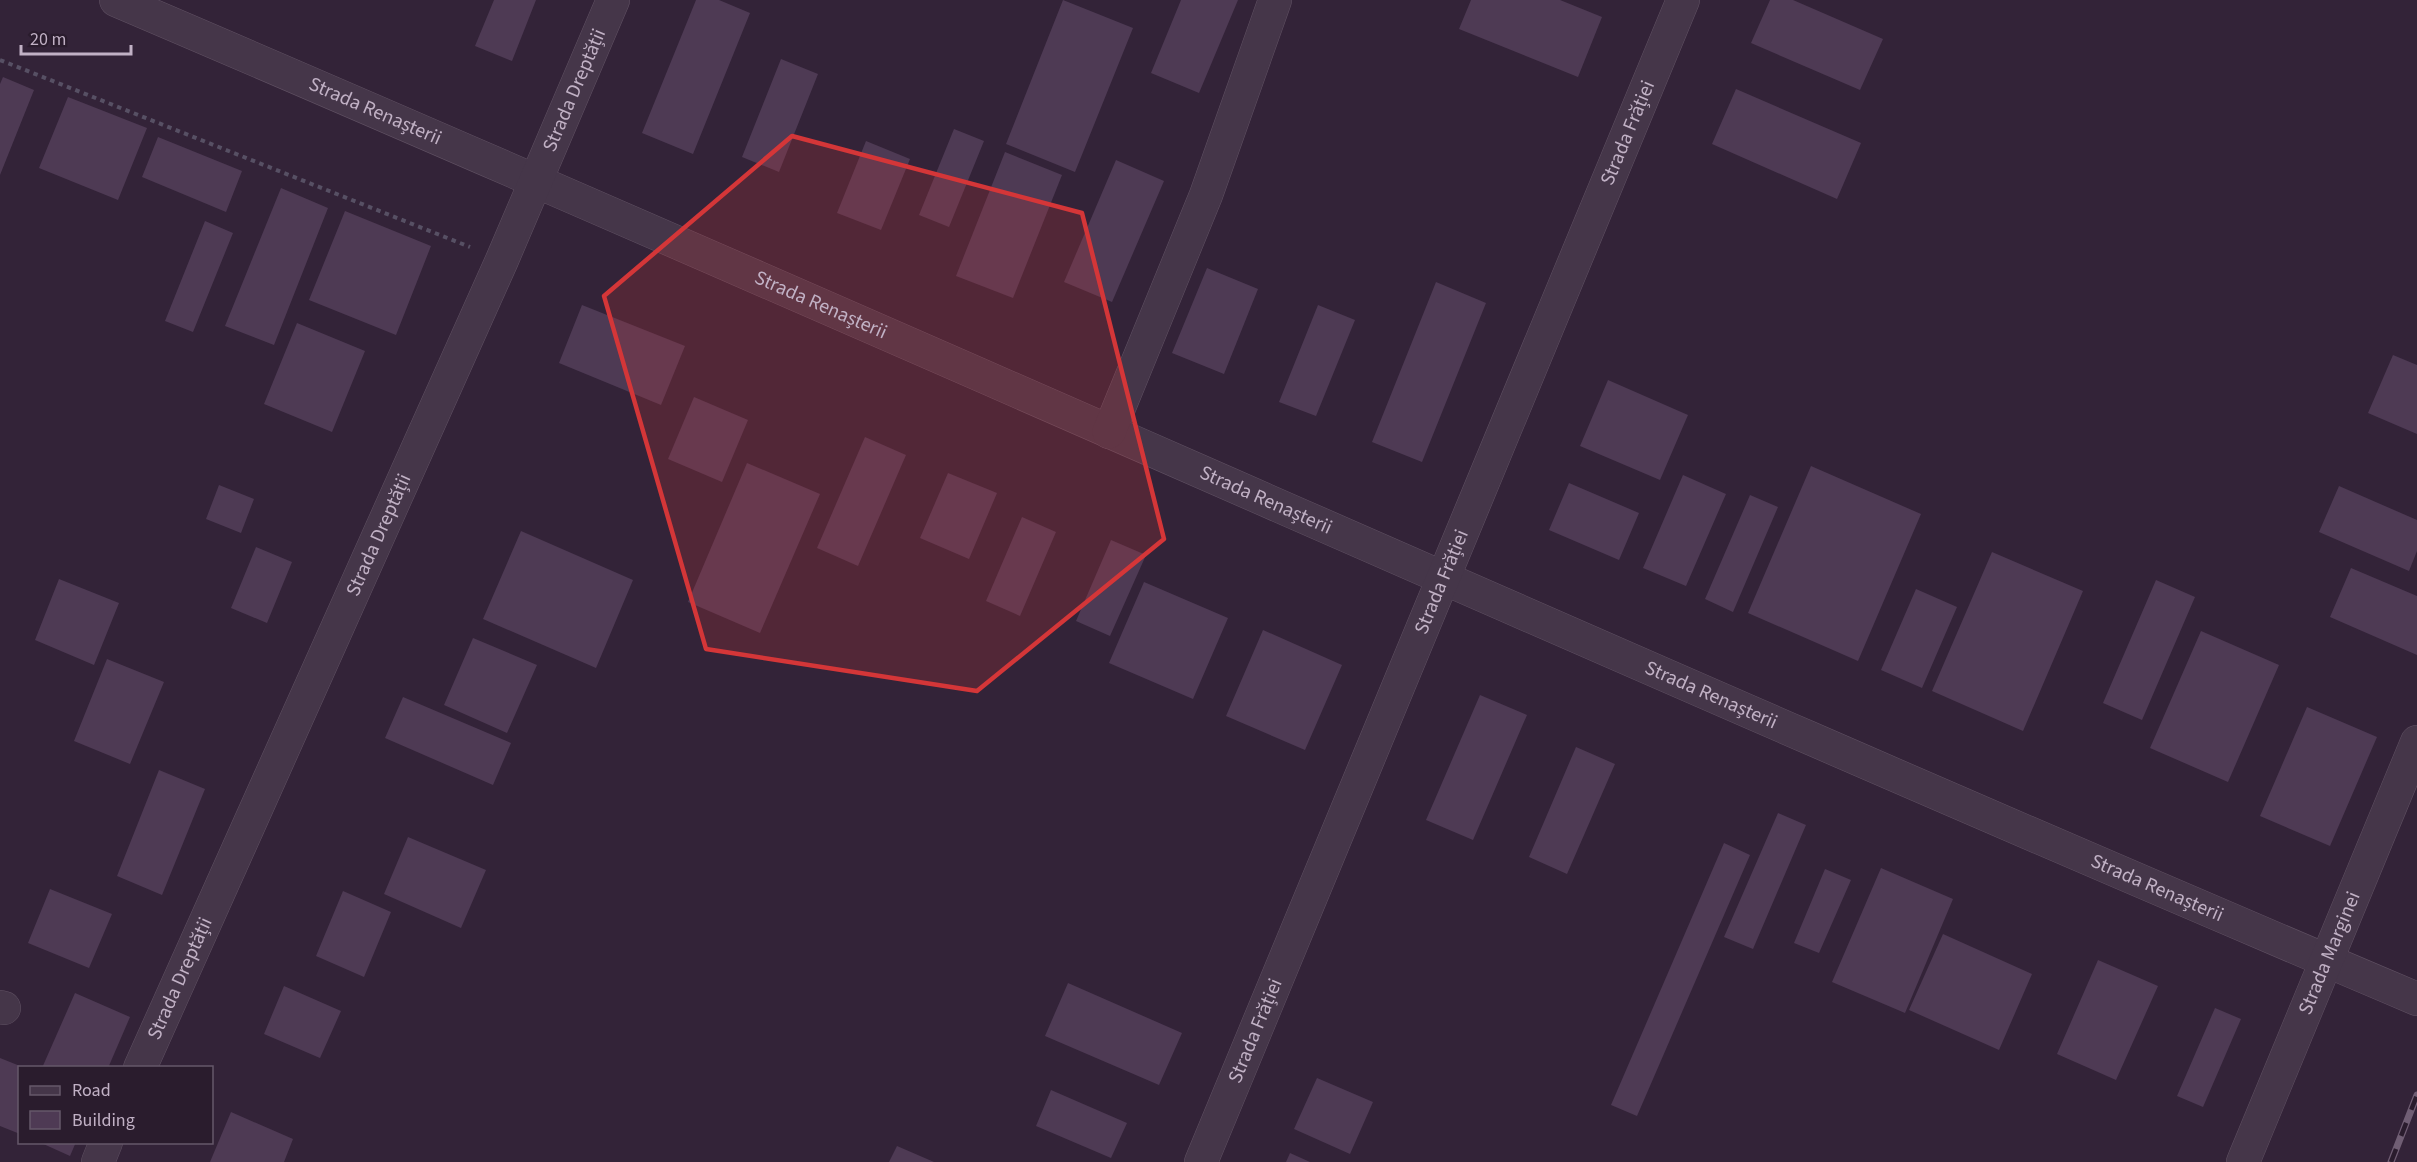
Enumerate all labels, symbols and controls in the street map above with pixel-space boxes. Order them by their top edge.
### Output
scale bar [21,18,130,56]
street label: Strada Dreptății [536,24,613,156]
text: 20 m [30,27,66,52]
street label: Strada Renașterii [304,70,446,152]
street label: Strada Frăției [1594,76,1662,190]
street label: Strada Renașterii [750,264,892,346]
street label: Strada Renașterii [1195,459,1337,542]
street label: Strada Dreptății [339,469,418,601]
street label: Strada Frăției [1407,525,1476,639]
street label: Strada Renașterii [1640,654,1782,736]
street label: Strada Renașterii [2086,847,2228,929]
street label: Strada Marginei [2292,887,2367,1019]
street label: Strada Dreptății [140,913,220,1044]
street label: Strada Frăției [1221,974,1290,1087]
legend [18,1066,213,1144]
text: Road [72,1078,111,1103]
text: Building [72,1108,135,1133]

